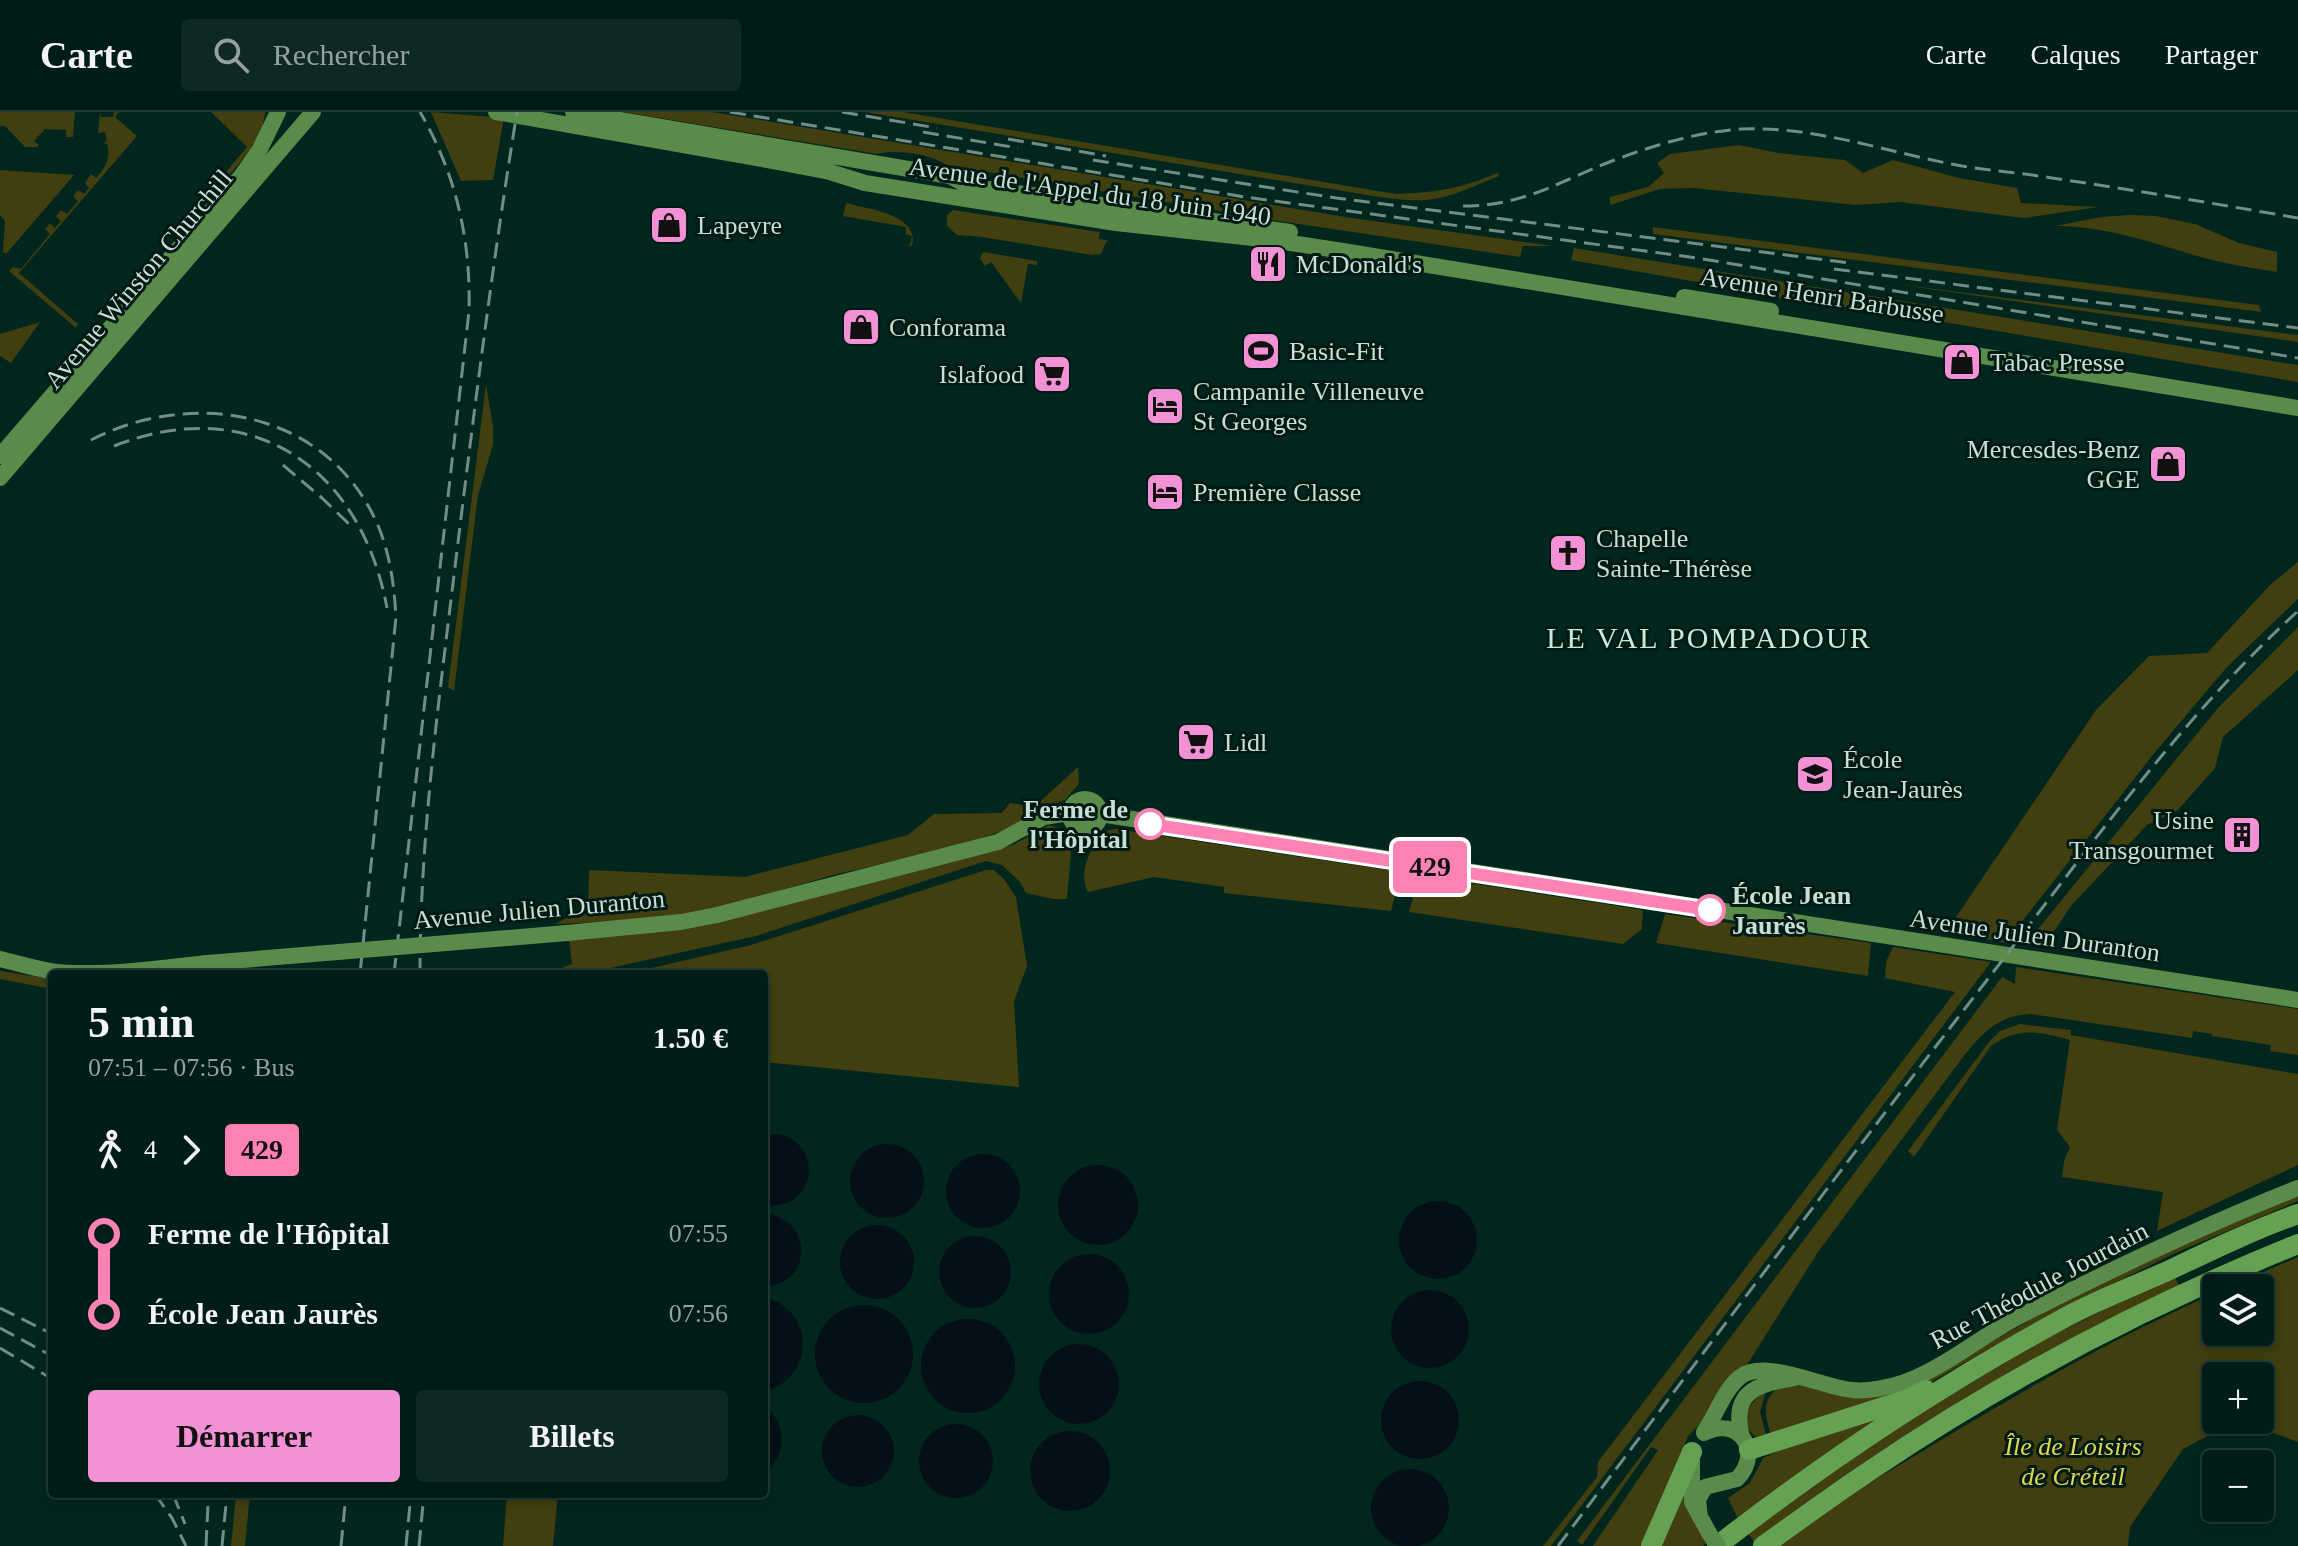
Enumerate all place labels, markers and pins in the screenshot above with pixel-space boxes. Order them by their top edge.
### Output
shop icon: Lapeyre [648,204,690,246]
place label: Lapeyre [697,211,782,240]
restaurant icon: McDonald's [1247,243,1289,285]
place label: McDonald's [1296,250,1422,279]
shop icon: Conforama [840,306,882,348]
place label: Conforama [889,313,1006,342]
sports icon: Basic-Fit [1240,330,1282,372]
place label: Basic-Fit [1289,337,1385,366]
shop icon: Tabac Presse [1941,341,1983,383]
place label: Tabac Presse [1990,348,2125,377]
supermarket icon: Islafood [1031,353,1073,395]
place label: Islafood [939,360,1024,389]
place label: Campanile Villeneuve St Georges [1193,377,1424,436]
hotel icon: Campanile Villeneuve St Georges [1144,385,1186,427]
place label: Mercesdes-Benz GGE [1967,435,2140,494]
shop icon: Mercesdes-Benz GGE [2147,443,2189,485]
hotel icon: Première Classe [1144,471,1186,513]
place label: Première Classe [1193,478,1361,507]
place label: Chapelle Sainte-Thérèse [1596,524,1752,583]
church icon: Chapelle Sainte-Thérèse [1547,532,1589,574]
supermarket icon: Lidl [1175,721,1217,763]
place label: Lidl [1224,728,1267,757]
place label: École Jean-Jaurès [1843,745,1963,804]
school or university icon: École Jean-Jaurès [1794,753,1836,795]
place label: Ferme de l'Hôpital [1023,795,1128,854]
place label: Usine Transgourmet [2069,806,2215,865]
marker: Ferme de l'Hôpital [1135,809,1165,839]
building icon: Usine Transgourmet [2221,814,2263,856]
place label: École Jean Jaurès [1732,881,1852,940]
marker: École Jean Jaurès [1695,895,1725,925]

